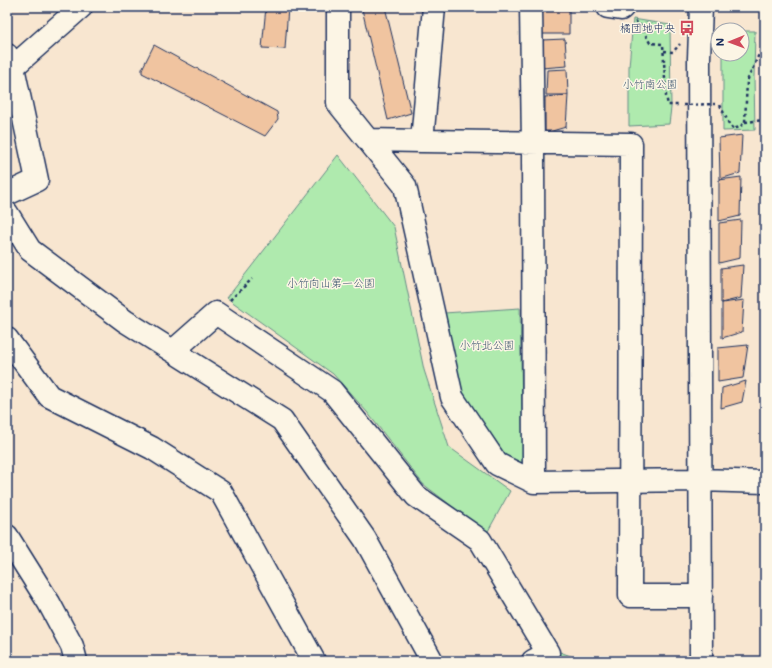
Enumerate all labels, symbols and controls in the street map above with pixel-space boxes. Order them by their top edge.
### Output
bus stop icon: 橘団地中央 [678,19,696,37]
place label: 橘団地中央 [620,20,675,35]
north arrow [710,22,750,62]
text: N [712,38,727,46]
park label: 小竹南公園 [623,76,678,91]
park label: 小竹向山第一公園 [287,275,375,290]
park label: 小竹北公園 [460,337,515,352]

